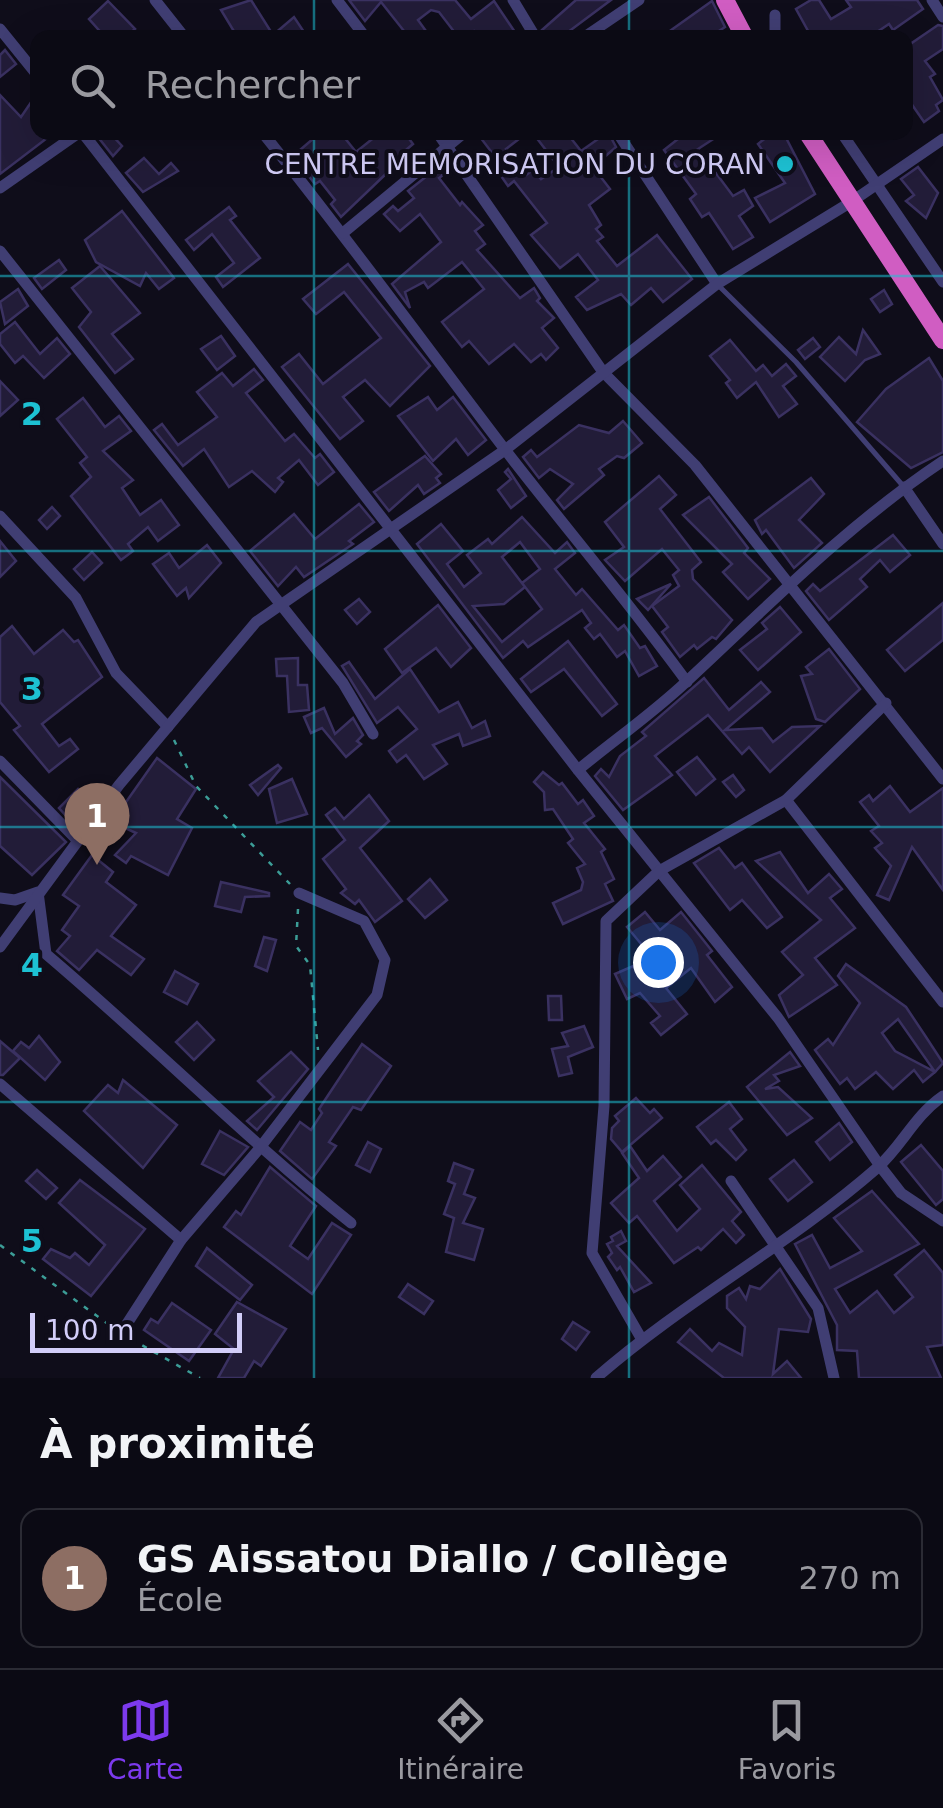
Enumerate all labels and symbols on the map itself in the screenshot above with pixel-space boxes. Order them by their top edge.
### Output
place label: CENTRE MEMORISATION DU CORAN [264,148,765,181]
marker: CENTRE MEMORISATION DU CORAN [774,153,796,175]
text: 2 [21,395,43,433]
text: 3 [21,670,43,708]
pin: 1 [64,782,130,865]
your location [633,937,684,988]
text: 4 [21,946,43,984]
text: 5 [21,1222,43,1260]
scale bar [30,1308,242,1352]

